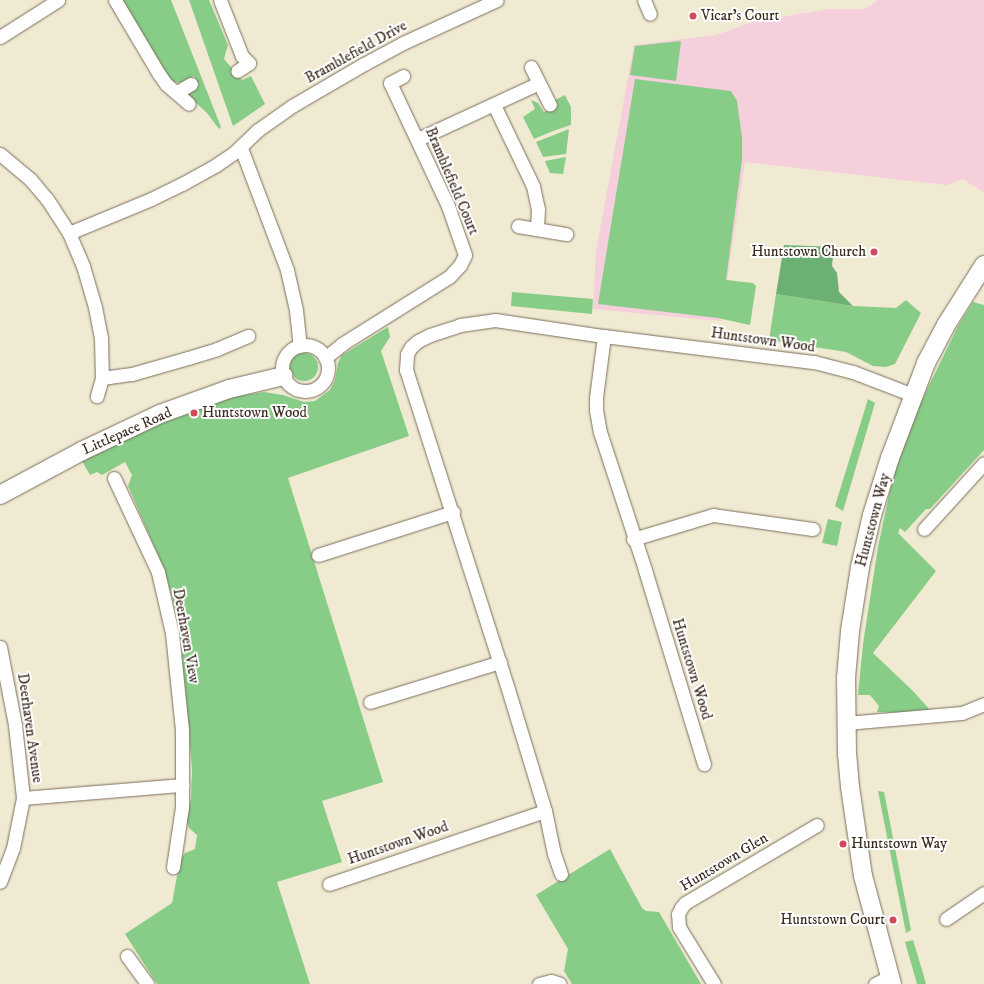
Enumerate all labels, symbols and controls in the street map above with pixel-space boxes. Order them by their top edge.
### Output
place label: Vicar's Court [701,7,779,25]
marker: Vicar's Court [688,11,698,21]
street label: Bramblefield Drive [302,17,410,87]
street label: Bramblefield Court [421,125,483,237]
place label: Huntstown Church [751,243,866,261]
marker: Huntstown Church [869,247,879,257]
street label: Huntstown Wood [710,324,816,356]
street label: Littlepace Road [80,403,174,459]
place label: Huntstown Wood [202,404,307,422]
marker: Huntstown Wood [189,408,199,418]
street label: Huntstown Way [852,471,894,569]
street label: Deerhaven View [169,587,203,685]
street label: Huntstown Wood [668,616,716,722]
street label: Deerhaven Avenue [13,672,47,784]
street label: Huntstown Wood [345,817,451,869]
street label: Huntstown Glen [677,829,771,895]
place label: Huntstown Way [851,835,947,853]
marker: Huntstown Way [838,839,848,849]
place label: Huntstown Court [780,911,885,929]
marker: Huntstown Court [888,915,898,925]

